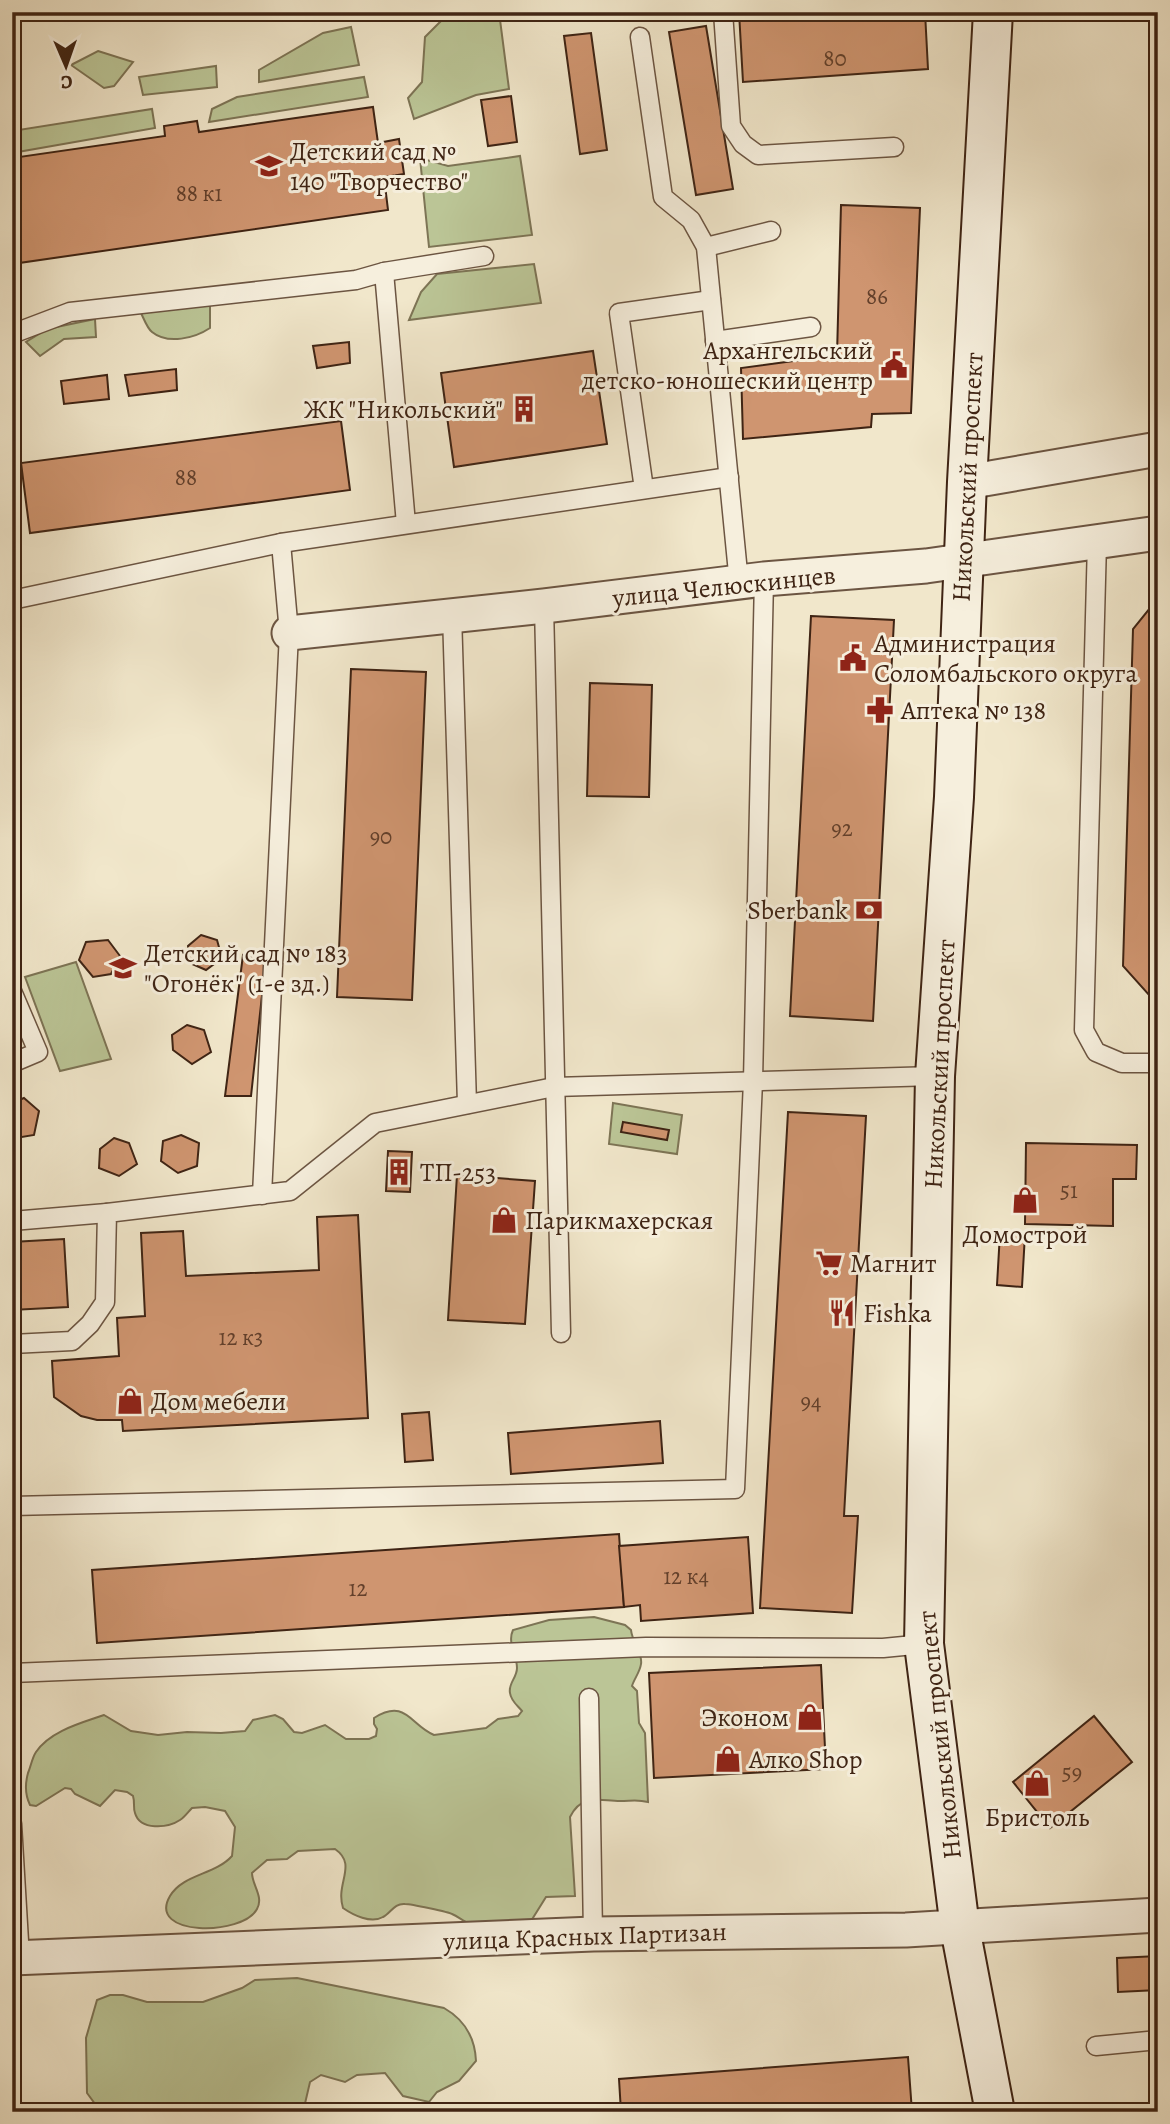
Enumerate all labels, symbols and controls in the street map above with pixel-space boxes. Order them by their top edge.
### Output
north arrow [32,32,102,102]
house number: 80 [823,43,847,74]
text: С [60,69,73,95]
place label: Детский сад № 140 "Творчество" [290,134,468,199]
school or university icon: Детский сад № 140 "Творчество" [254,151,284,181]
house number: 88 к1 [176,178,222,209]
house number: 86 [866,281,888,312]
place label: Архангельский детско-юношеский центр [581,333,873,398]
public building icon: Архангельский детско-юношеский центр [879,350,909,380]
street label: Никольский проспект [943,351,992,603]
place label: ЖК "Никольский" [304,392,503,427]
building icon: ЖК "Никольский" [509,394,539,424]
house number: 88 [175,462,197,493]
street label: улица Челюскинцев [610,557,837,616]
place label: Администрация Соломбальского округа [873,626,1137,691]
public building icon: Администрация Соломбальского округа [838,643,868,673]
place label: Аптека № 138 [900,693,1046,728]
pharmacy icon: Аптека № 138 [865,695,895,725]
house number: 92 [831,813,853,844]
house number: 90 [370,821,392,852]
place label: Sberbank [747,893,848,928]
bank icon: Sberbank [854,895,884,925]
place label: Детский сад № 183 "Огонёк" (1-е зд.) [144,936,348,1001]
street label: Никольский проспект [915,938,964,1190]
school or university icon: Детский сад № 183 "Огонёк" (1-е зд.) [108,953,138,983]
place label: ТП-253 [420,1155,496,1190]
building icon: ТП-253 [384,1157,414,1187]
house number: 51 [1060,1175,1078,1206]
shop icon: Домострой [1010,1185,1040,1215]
place label: Парикмахерская [525,1203,713,1238]
shop icon: Парикмахерская [489,1205,519,1235]
place label: Домострой [962,1217,1088,1252]
place label: Магнит [850,1246,937,1281]
supermarket icon: Магнит [814,1248,844,1278]
place label: Fishka [863,1296,932,1331]
restaurant icon: Fishka [827,1298,857,1328]
house number: 12 к3 [219,1322,263,1353]
place label: Дом мебели [151,1384,286,1419]
shop icon: Дом мебели [115,1386,145,1416]
house number: 94 [801,1386,821,1417]
house number: 12 к4 [663,1561,709,1592]
house number: 12 [349,1573,367,1604]
street label: Никольский проспект [909,1608,970,1861]
place label: Эконом [701,1700,789,1735]
shop icon: Эконом [795,1702,825,1732]
place label: Алко Shop [748,1742,862,1777]
shop icon: Алко Shop [713,1744,743,1774]
house number: 59 [1062,1757,1082,1788]
shop icon: Бристоль [1022,1768,1052,1798]
place label: Бристоль [985,1800,1089,1835]
street label: улица Красных Партизан [442,1914,727,1959]

